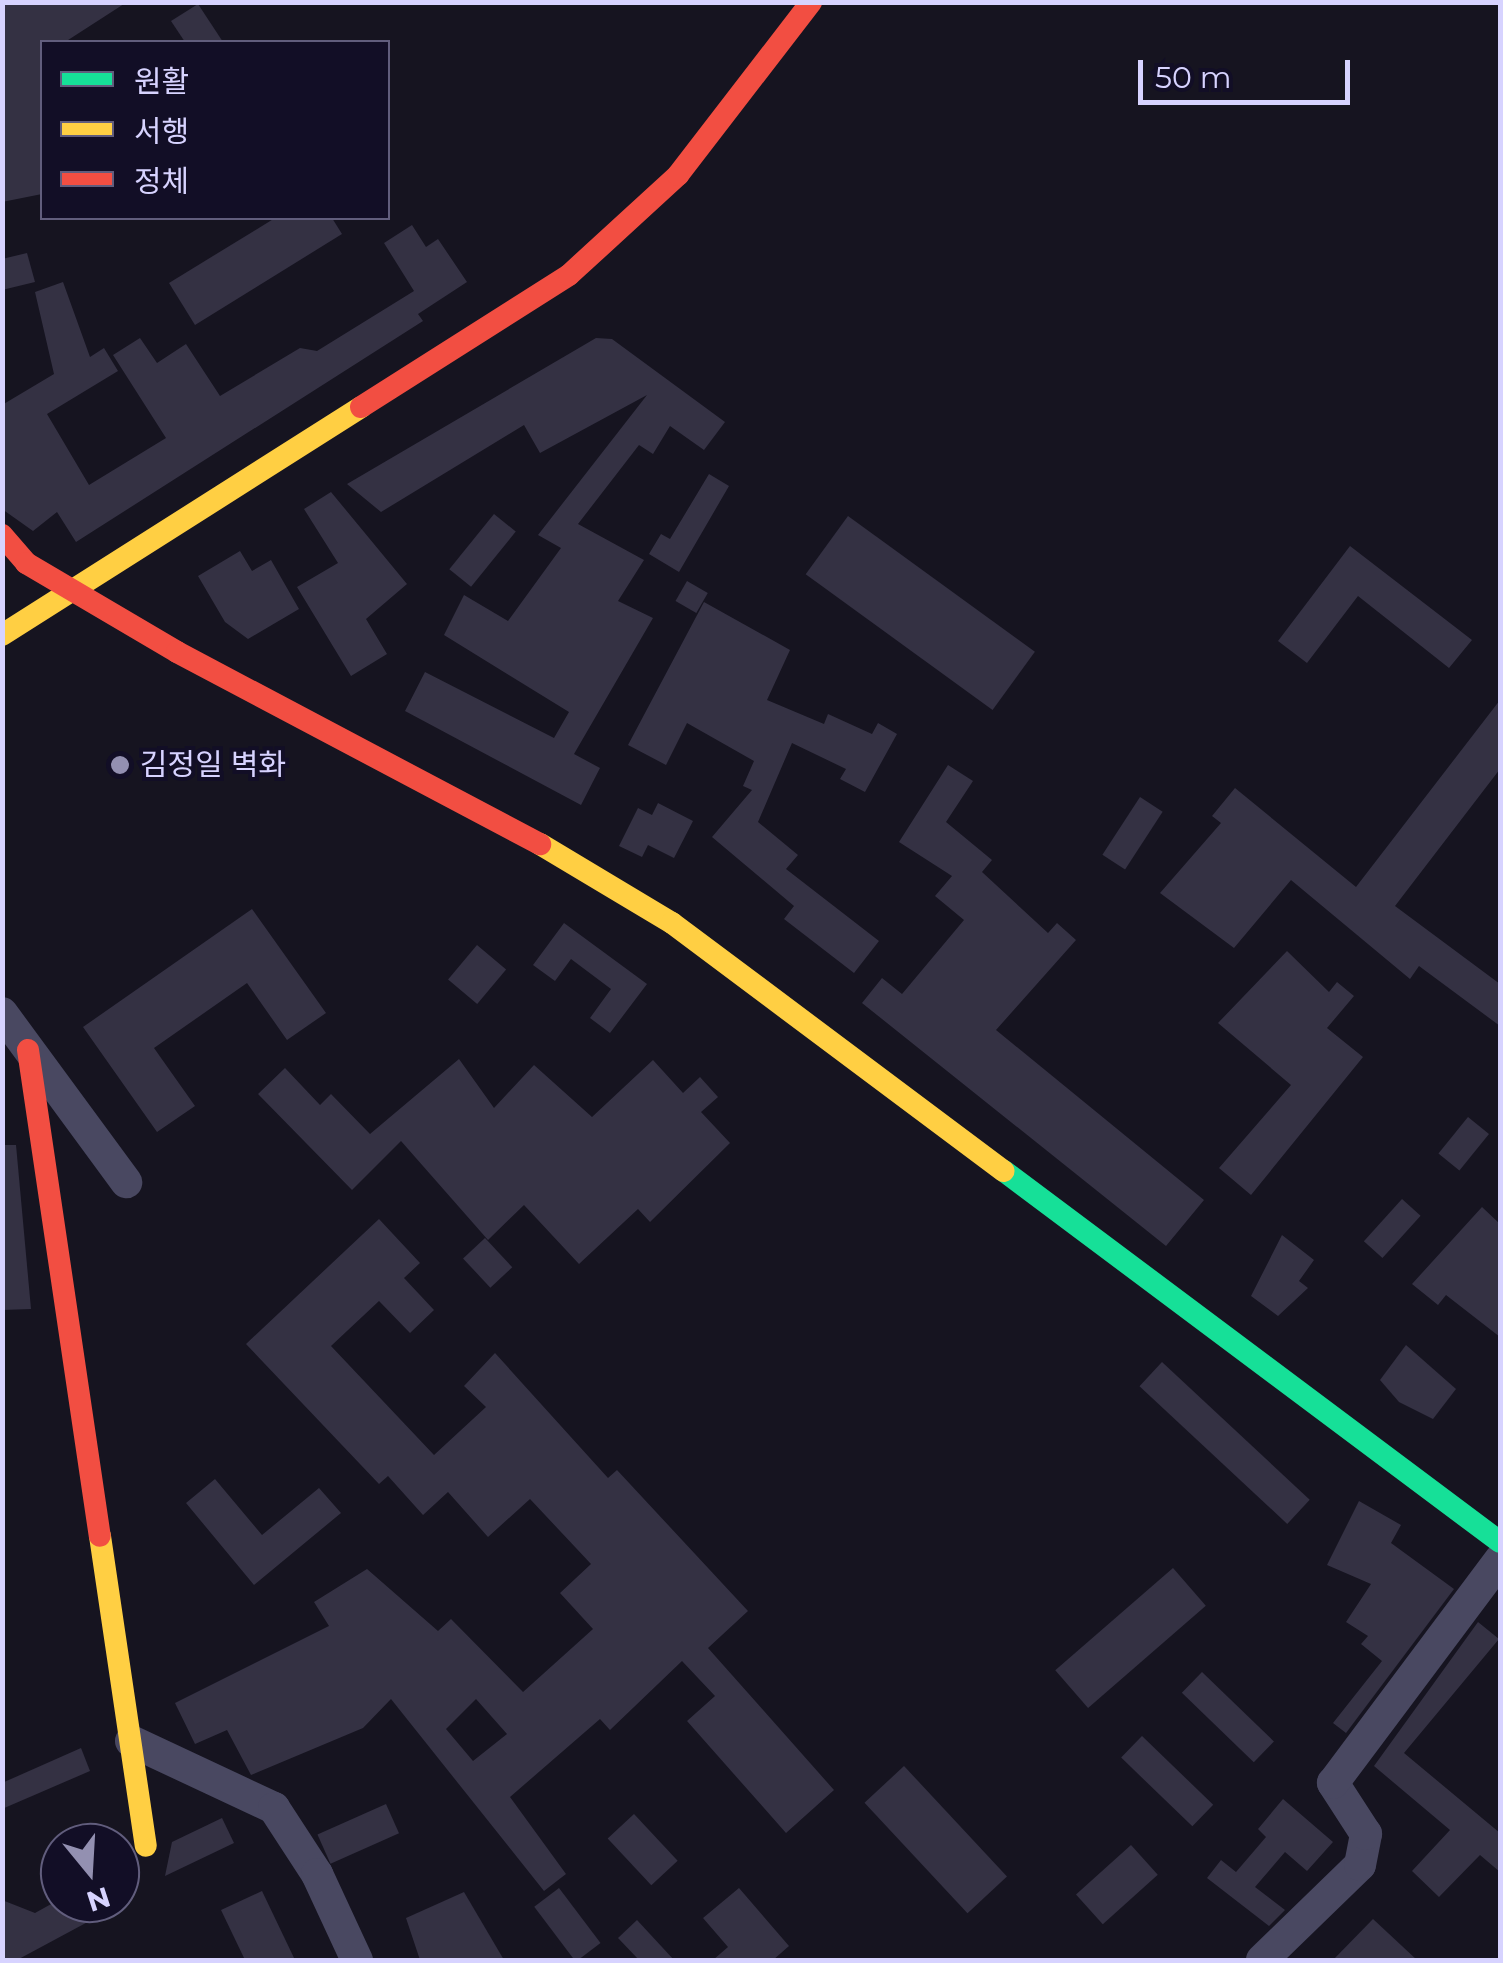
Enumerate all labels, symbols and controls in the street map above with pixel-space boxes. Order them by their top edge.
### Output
legend [40,40,390,220]
scale bar [1143,40,1356,102]
text: 50 m [1155,59,1232,96]
text: 원활 [134,63,189,100]
text: 서행 [134,113,189,150]
text: 정체 [134,163,189,200]
place label: 김정일 벽화 [140,747,286,783]
marker: 김정일 벽화 [109,754,131,776]
north arrow [40,1823,140,1923]
text: N [83,1880,115,1919]

